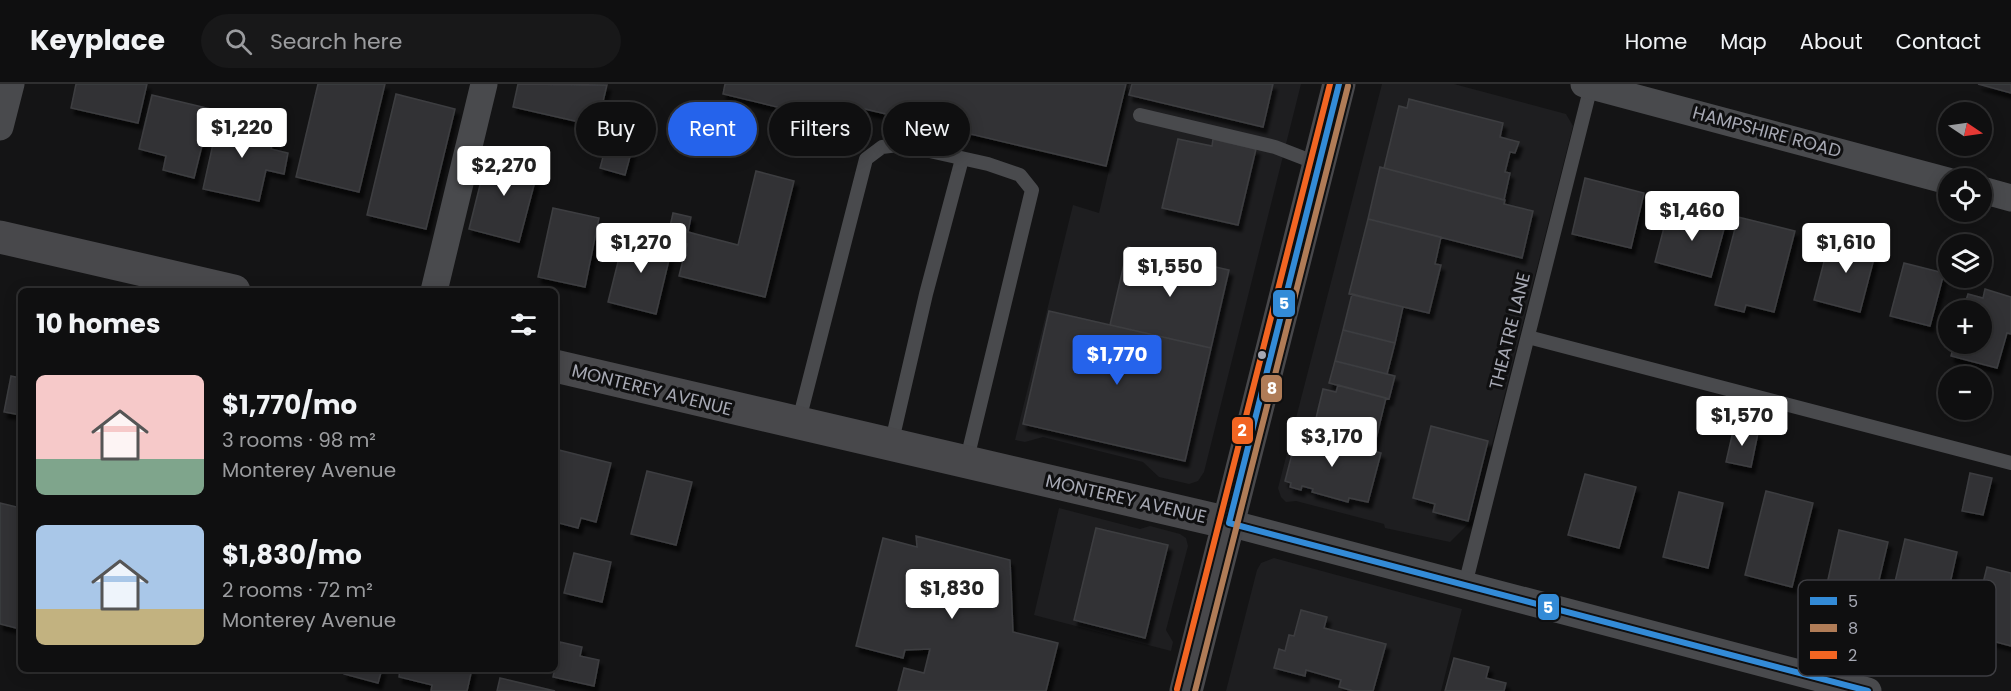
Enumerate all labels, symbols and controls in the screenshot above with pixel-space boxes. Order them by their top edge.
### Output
search box [201,14,621,68]
text: Keyplace [30,21,165,60]
icon: search [222,25,255,58]
text: Search here [270,26,402,57]
text: Home [1625,27,1687,56]
text: Map [1720,27,1767,56]
text: About [1800,27,1863,56]
text: Contact [1896,27,1981,56]
street label: HAMPSHIRE ROAD [1690,100,1844,163]
chip: Buy [576,102,656,156]
chip: Rent [668,102,757,156]
chip: Filters [769,102,871,156]
chip: New [883,102,970,156]
north arrow [1938,102,1992,156]
map controls [1938,102,1992,420]
pin: $1,220 [193,108,291,159]
text: $1,220 [211,113,273,141]
pin: $2,270 [455,146,553,197]
text: $2,270 [471,151,537,179]
button: locate [1938,168,1992,222]
pin: $1,460 [1643,191,1741,242]
text: $1,460 [1659,196,1725,224]
pin: $1,270 [592,223,690,274]
pin: $1,610 [1797,223,1895,274]
text: $1,270 [610,228,672,256]
text: $1,610 [1816,228,1876,256]
button: layers [1938,234,1992,288]
pin: $1,550 [1121,247,1219,298]
text: $1,550 [1137,252,1203,280]
street label: THEATRE LANE [1483,270,1536,392]
line badge: 5 [1272,289,1296,318]
text: 5 [1279,292,1289,315]
button: + [1938,300,1992,354]
text: 10 homes [36,306,160,342]
icon: filters [507,308,540,341]
pin: $1,770 [1068,335,1166,386]
text: $1,770 [1087,340,1147,368]
unlabelled marker [1256,349,1268,361]
street label: MONTEREY AVENUE [569,358,735,422]
button: − [1938,366,1992,420]
line badge: 8 [1260,374,1283,403]
text: 8 [1267,377,1277,400]
text: $1,770/mo [222,387,357,423]
pin: $1,570 [1693,396,1791,447]
icon: home [84,399,156,471]
text: $1,570 [1710,401,1774,429]
line badge: 2 [1231,416,1254,445]
pin: $3,170 [1283,417,1381,468]
text: 2 [1237,419,1247,442]
text: $3,170 [1301,422,1363,450]
text: 3 rooms · 98 m² [222,426,376,454]
text: Monterey Avenue [222,456,396,484]
street label: MONTEREY AVENUE [1043,468,1209,529]
text: $1,830/mo [222,537,362,573]
icon: home [84,549,156,621]
pin: $1,830 [903,569,1001,620]
text: $1,830 [920,574,984,602]
text: 2 rooms · 72 m² [222,576,373,604]
legend [1798,580,1996,676]
text: 5 [1848,590,1858,613]
line badge: 5 [1537,593,1560,621]
text: 5 [1543,596,1553,619]
text: Monterey Avenue [222,606,396,634]
text: 8 [1848,617,1858,640]
text: 2 [1848,644,1857,667]

